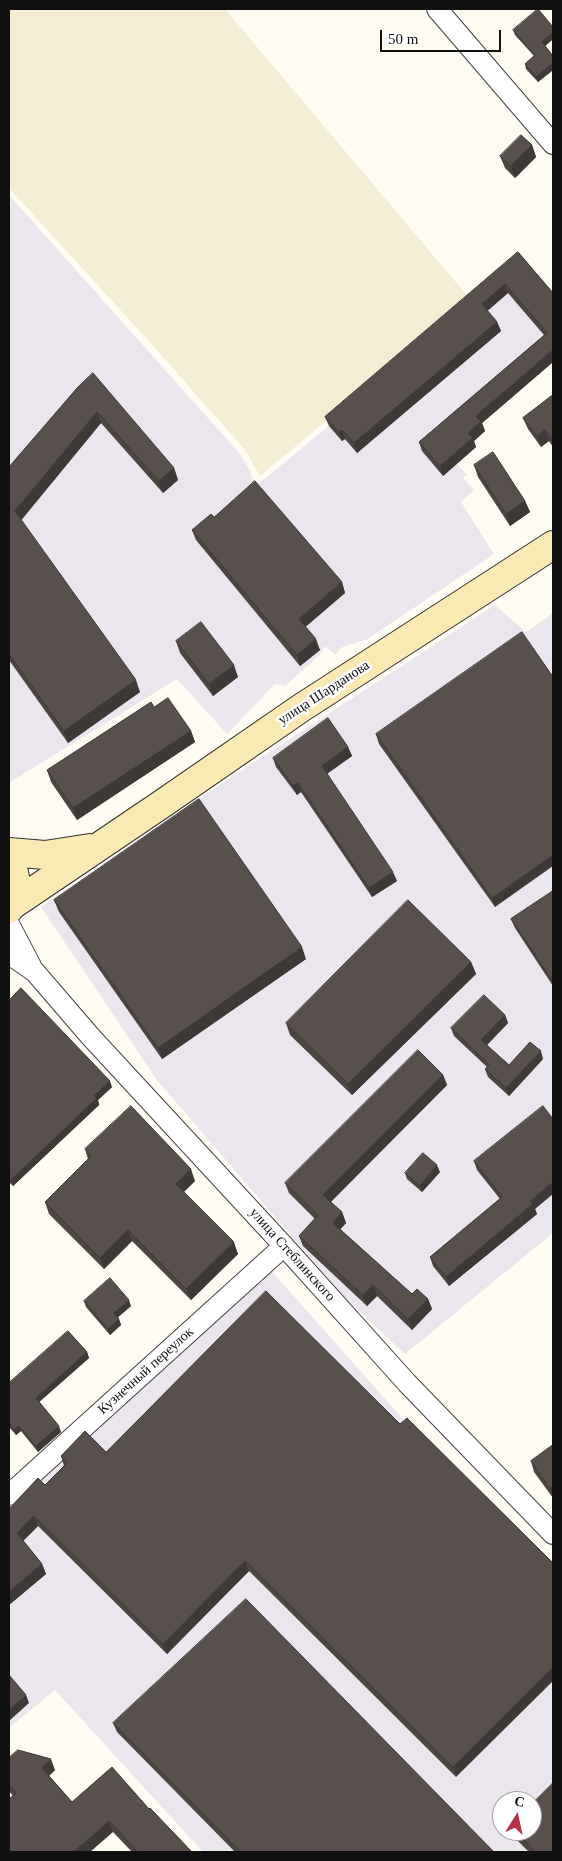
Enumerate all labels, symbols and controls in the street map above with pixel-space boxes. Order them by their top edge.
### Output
scale bar [382,20,503,52]
text: 50 m [388,31,418,47]
street label: улица Шарданова [275,657,373,729]
street label: улица Стеблинского [246,1205,338,1305]
street label: Кузнечный переулок [95,1324,197,1418]
north arrow [492,1791,542,1841]
text: С [513,1793,526,1810]

